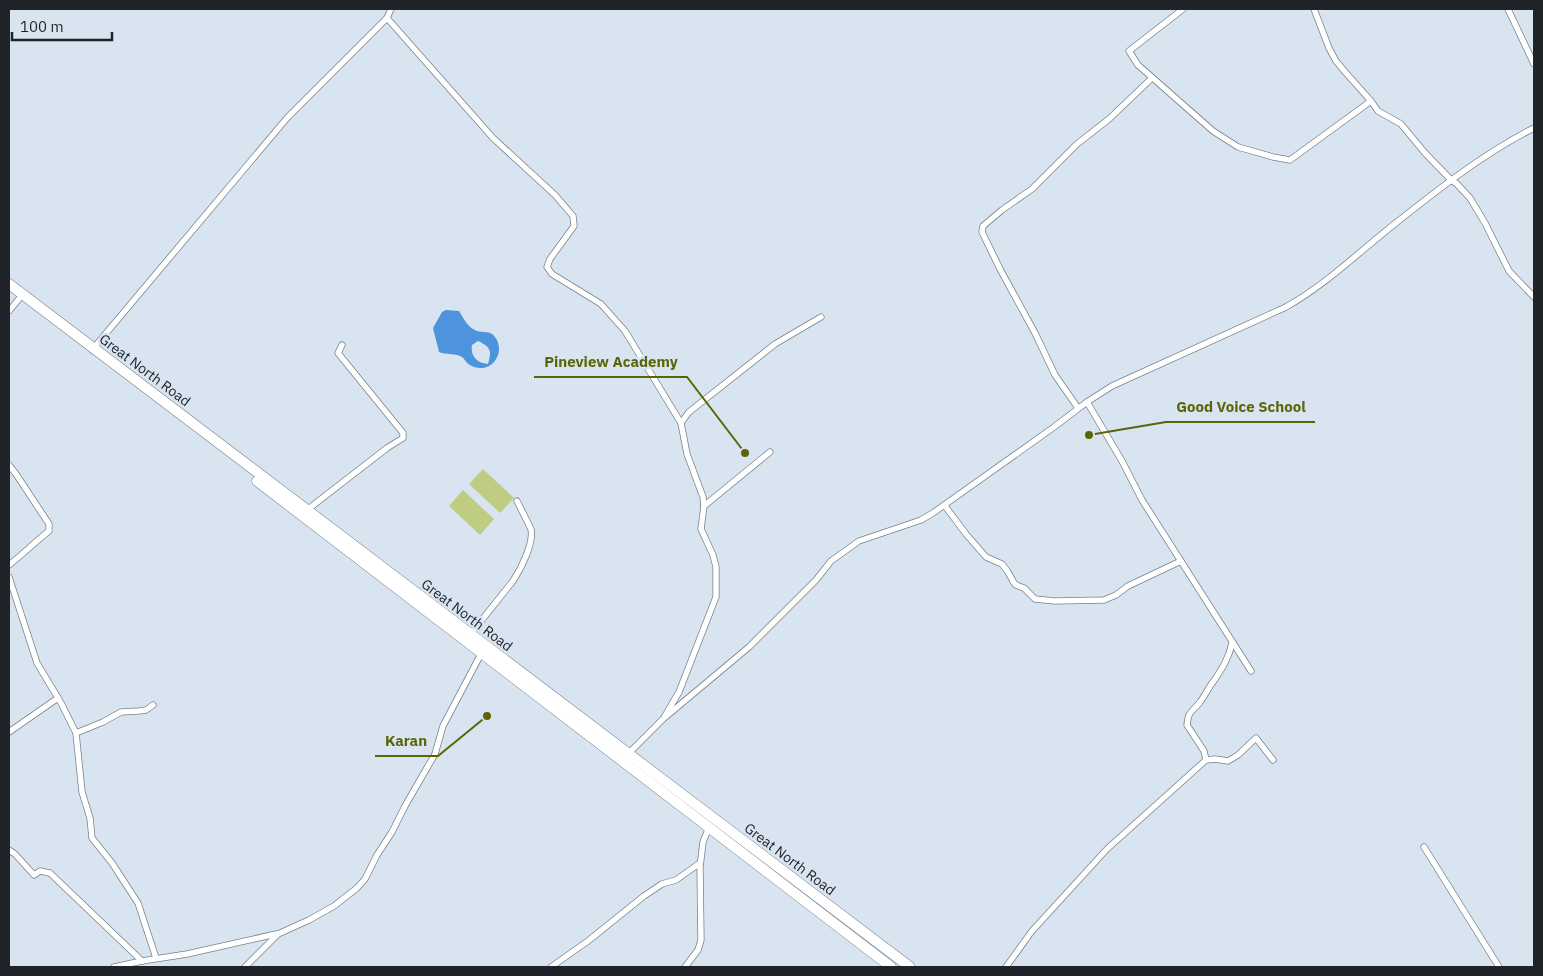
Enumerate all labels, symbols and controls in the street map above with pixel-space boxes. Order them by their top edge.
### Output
scale bar [12,10,112,42]
text: 100 m [20,17,64,36]
street label: Great North Road [96,330,194,410]
callout: Pineview Academy [534,347,687,377]
text: Pineview Academy [544,352,678,371]
callout: Good Voice School [1166,392,1315,422]
text: Good Voice School [1176,397,1306,416]
street label: Great North Road [418,575,516,655]
callout: Karan [375,726,438,756]
text: Karan [385,731,427,750]
street label: Great North Road [741,819,839,899]

